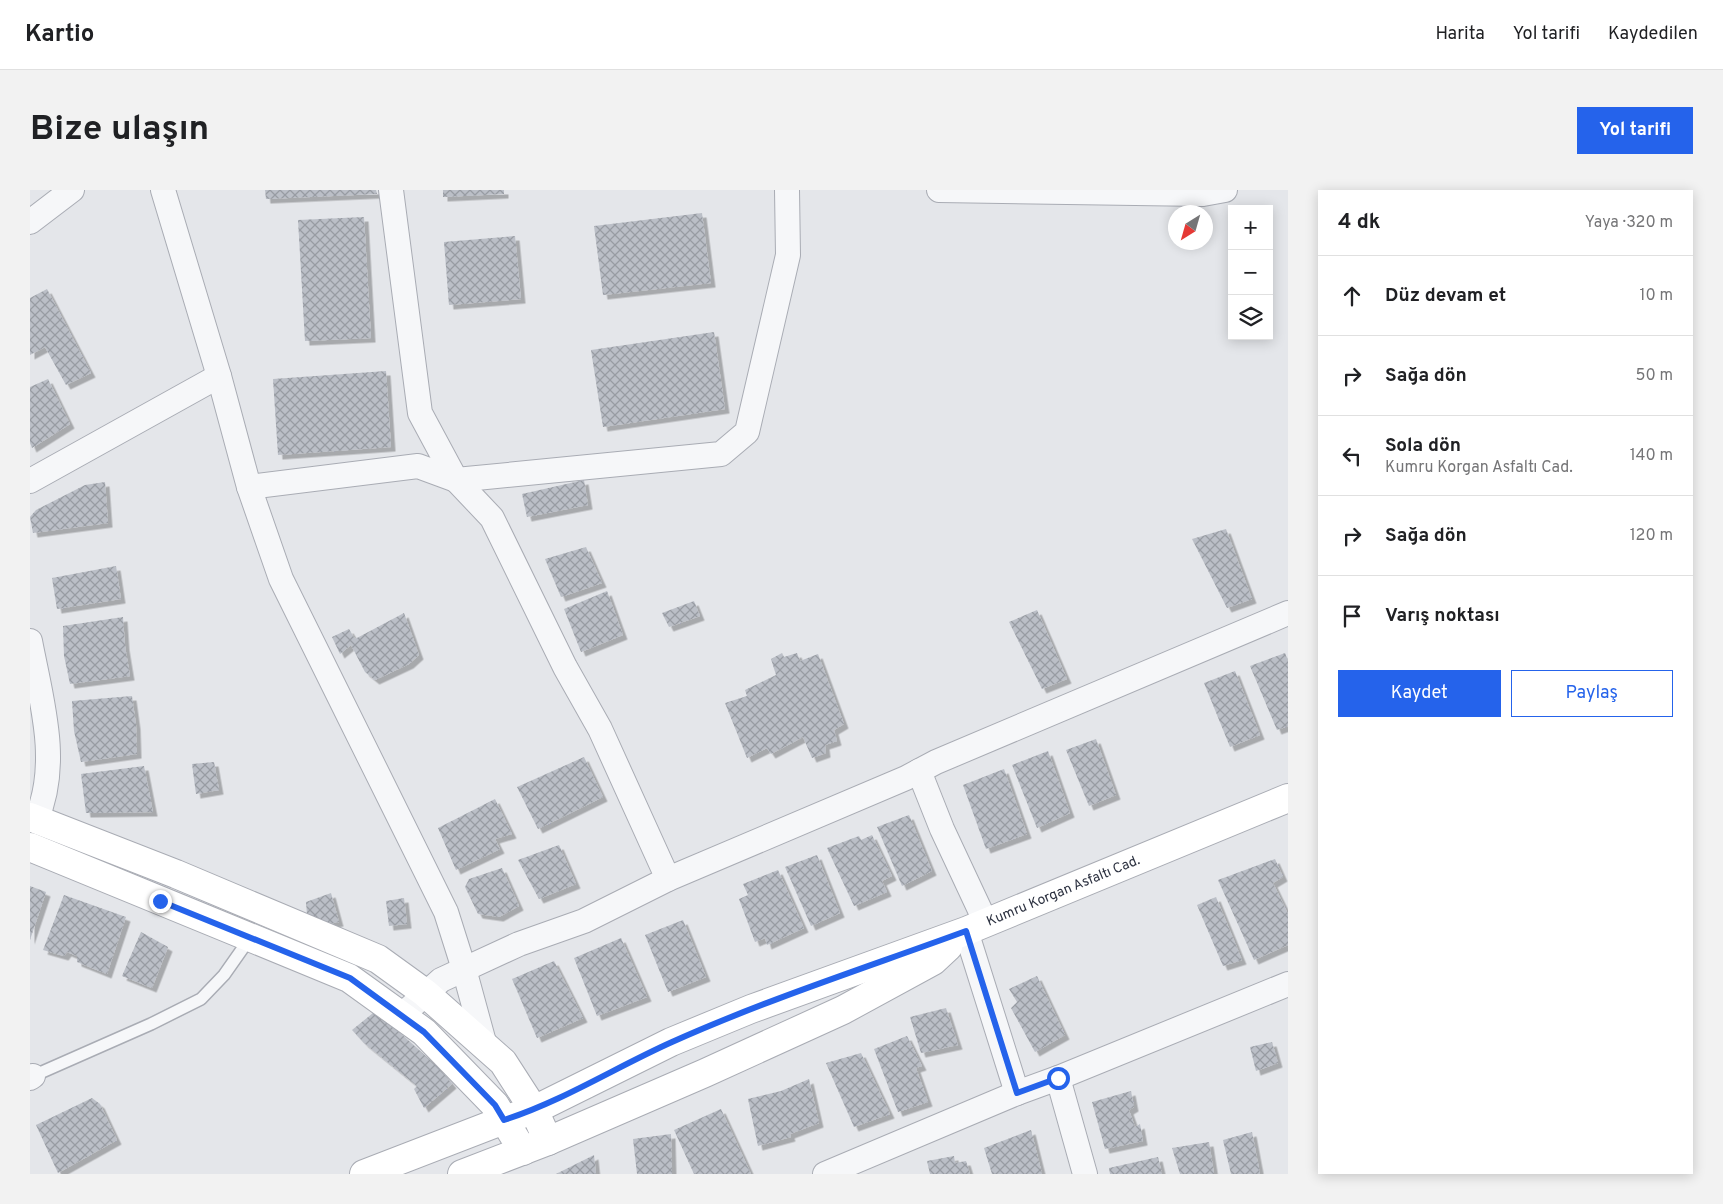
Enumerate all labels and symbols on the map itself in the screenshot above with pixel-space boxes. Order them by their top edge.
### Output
north arrow [1168,205,1213,250]
street label: Kumru Korgan Asfaltı Cad. [984,852,1142,930]
route end [149,890,172,913]
route start [1047,1067,1070,1090]

